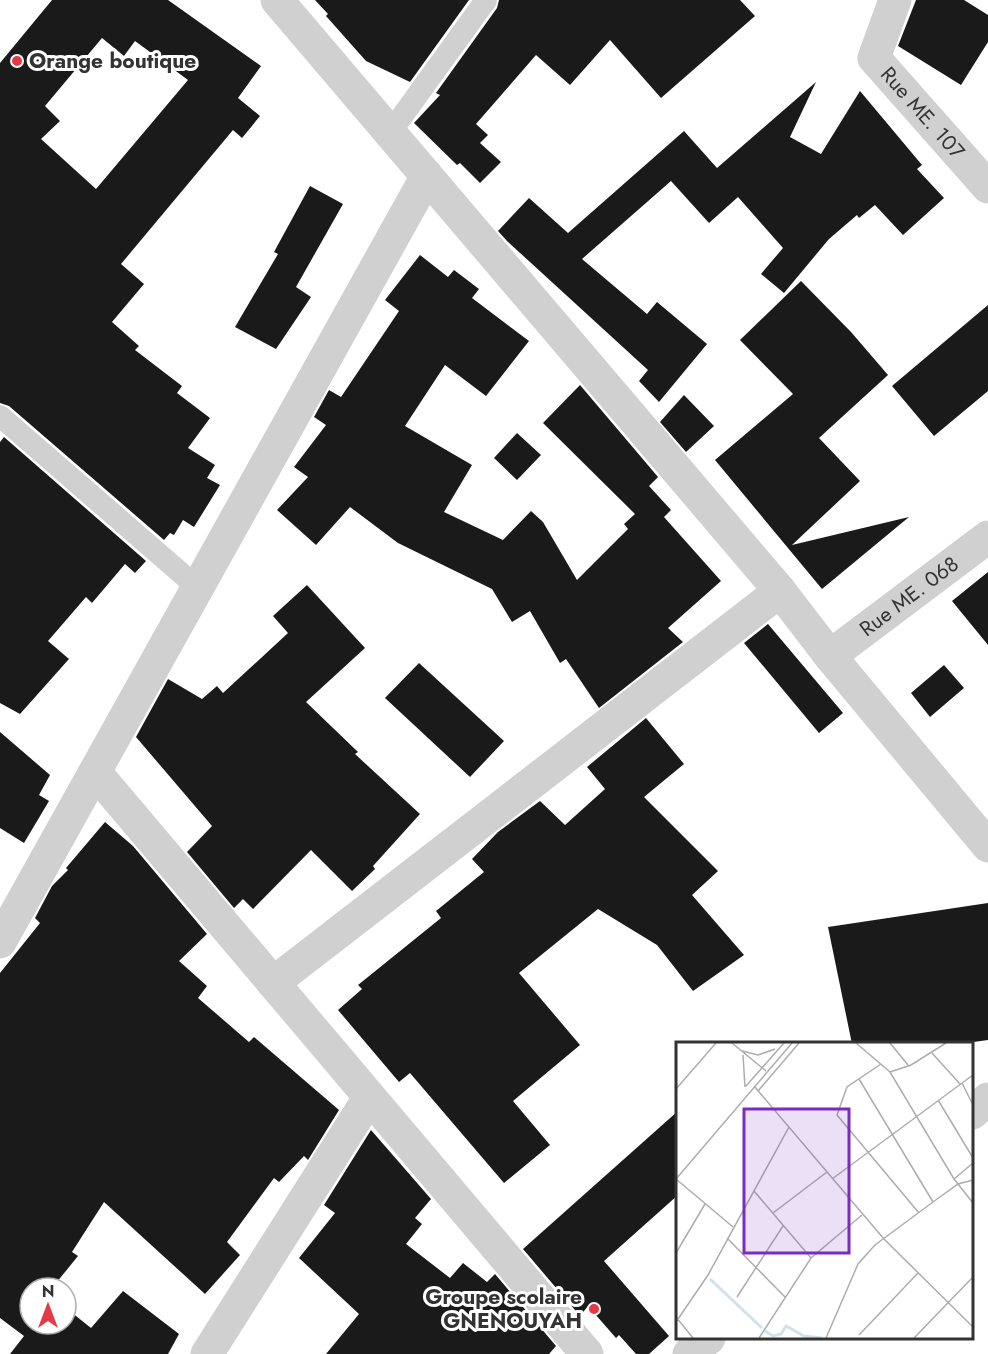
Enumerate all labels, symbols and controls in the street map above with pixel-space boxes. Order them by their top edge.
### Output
place label: Orange boutique [29,46,196,76]
marker: Orange boutique [10,54,24,68]
street label: Rue ME. 107 [873,60,972,166]
street label: Rue ME. 068 [853,549,965,644]
inset map [676,1042,973,1339]
north arrow [18,1276,78,1336]
text: N [42,1280,54,1303]
place label: Groupe scolaire GNENOUYAH [425,1282,582,1336]
marker: Groupe scolaire GNENOUYAH [587,1302,601,1316]

